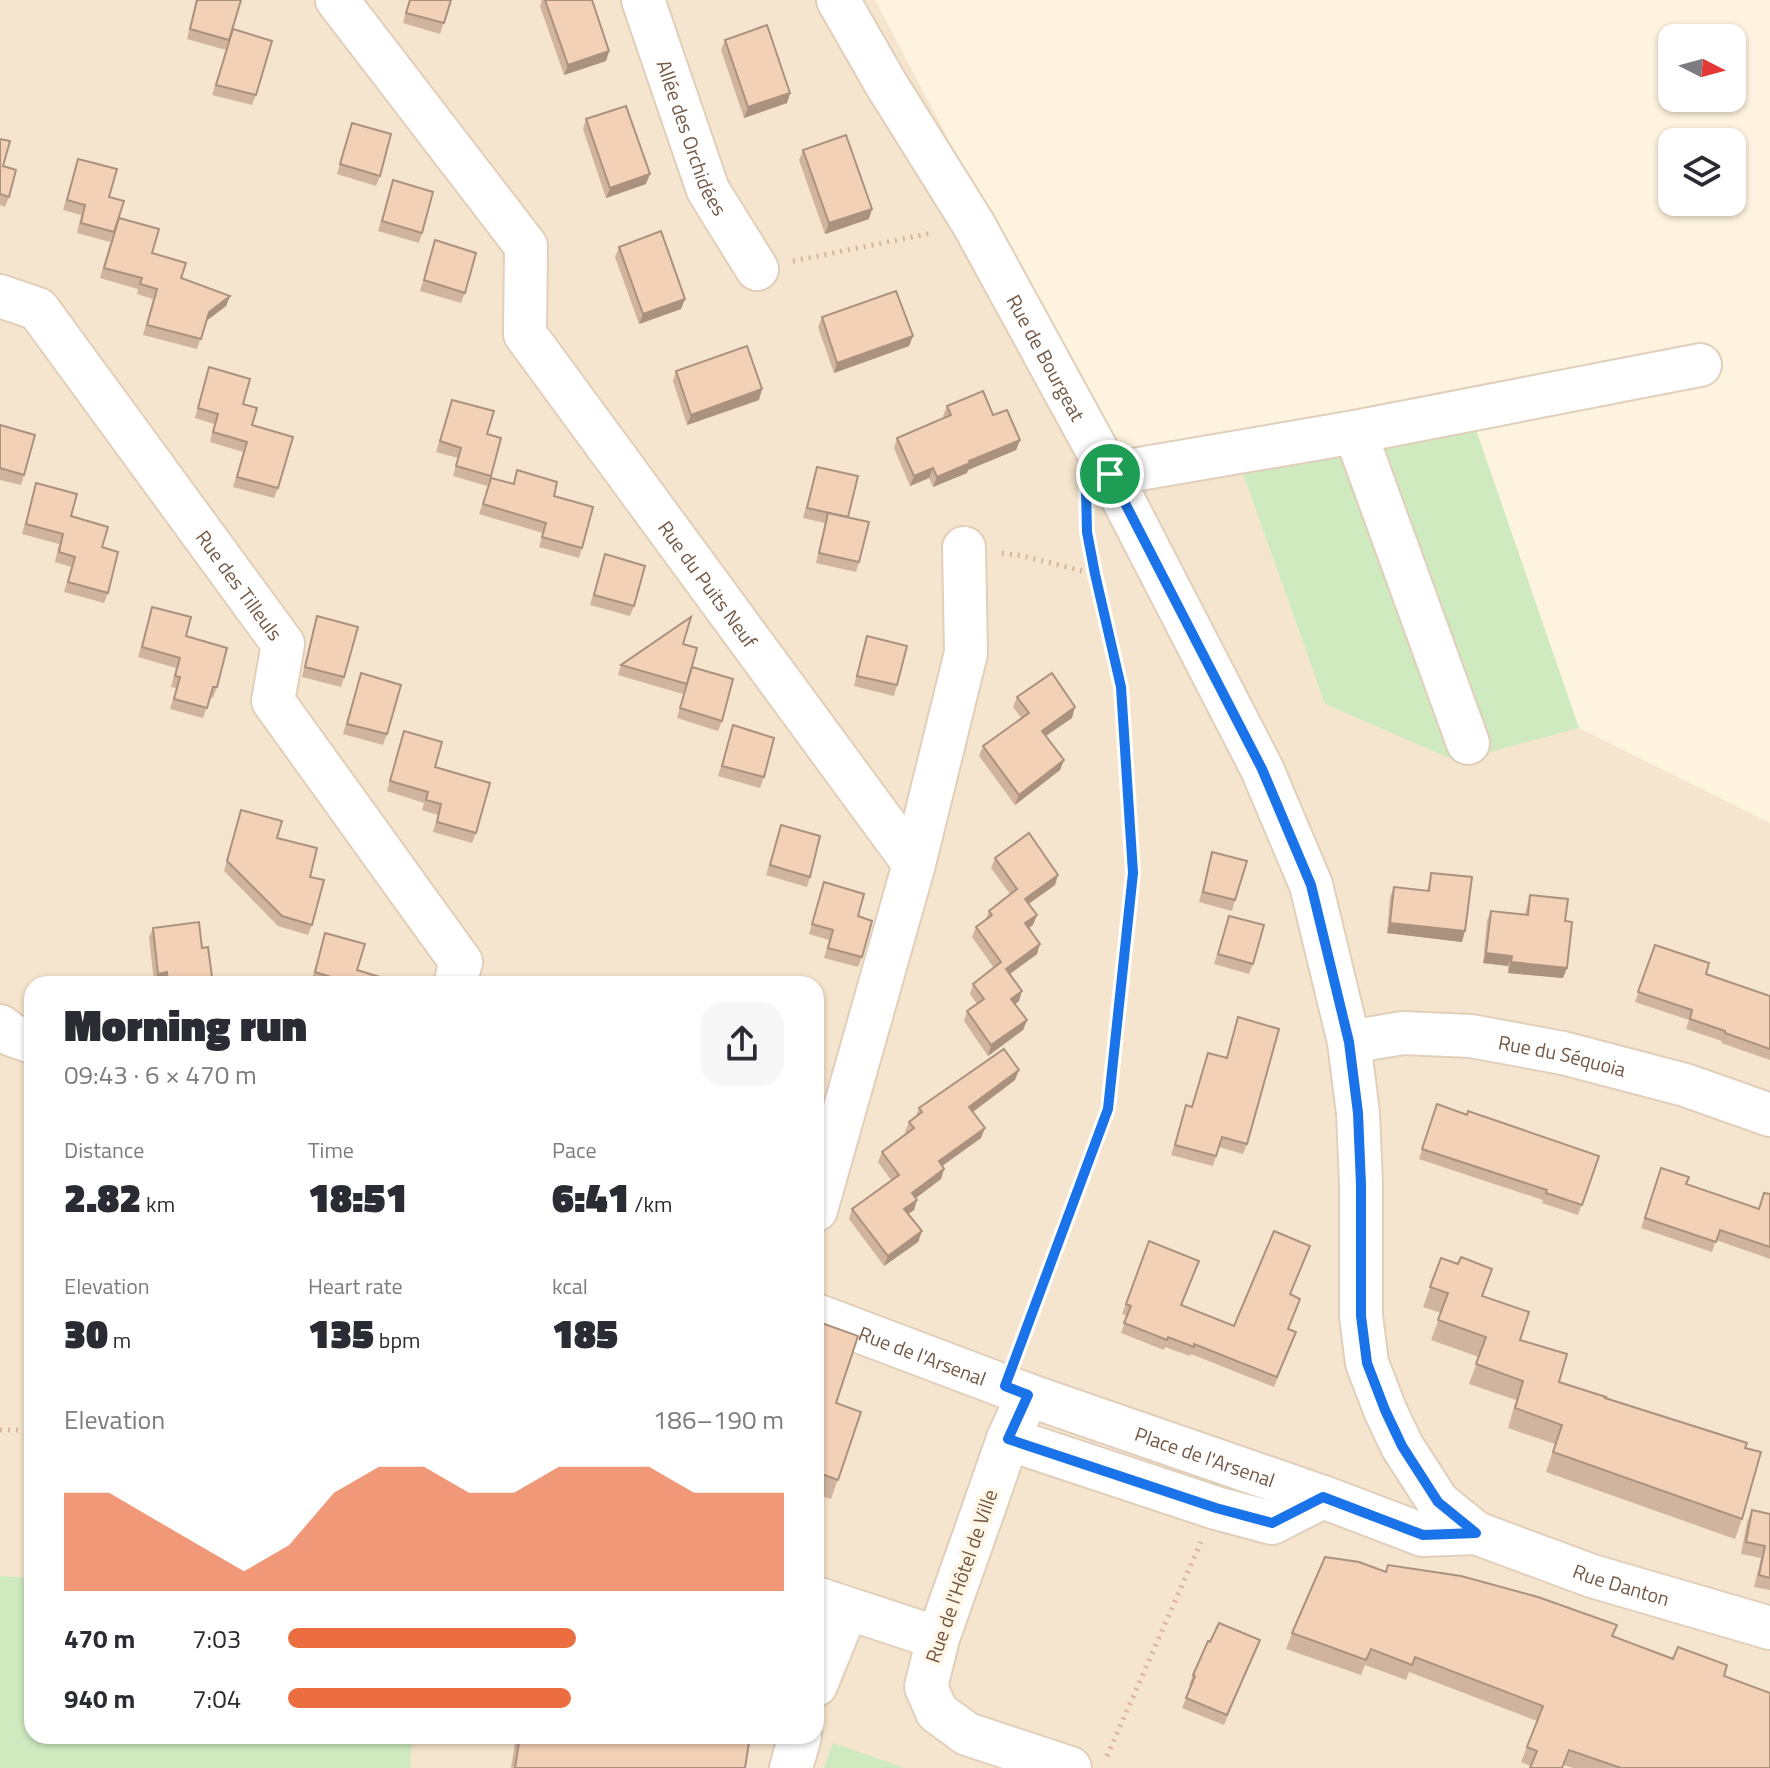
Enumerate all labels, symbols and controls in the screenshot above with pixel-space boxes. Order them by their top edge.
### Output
north arrow [1658,24,1746,112]
map controls [1658,24,1746,216]
street label: Allée des Orchidées [649,55,736,221]
button: layers [1658,128,1746,216]
street label: Rue de Bourgeat [999,289,1094,427]
pin [1076,440,1144,508]
icon: arrive [1088,452,1132,496]
street label: Rue du Puits Neuf [651,514,766,654]
street label: Rue des Tilleuls [189,523,291,647]
text: Morning run [64,991,307,1058]
button: share [700,1002,784,1086]
street label: Rue du Séquoia [1496,1026,1630,1084]
text: 09:43 · 6 × 470 m [64,1055,257,1094]
text: Distance [64,1133,144,1167]
text: Time [308,1133,354,1167]
text: Pace [552,1133,597,1167]
text: 2.82 [64,1167,141,1228]
text: 18:51 [308,1167,408,1228]
text: 6:41 [552,1167,630,1228]
text: km [141,1187,175,1221]
text: /km [630,1187,672,1221]
text: Elevation [64,1269,150,1303]
text: Heart rate [308,1269,403,1303]
text: kcal [552,1269,588,1303]
text: 30 [64,1303,108,1364]
text: 135 [308,1303,374,1364]
text: 185 [552,1303,618,1364]
street label: Rue de l'Arsenal [854,1317,991,1393]
text: m [108,1323,131,1357]
text: bpm [374,1323,420,1357]
text: Elevation [64,1400,165,1439]
text: 186–190 m [653,1400,784,1439]
street label: Place de l'Arsenal [1131,1418,1279,1495]
street label: Rue de l'Hôtel de Ville [917,1485,1005,1667]
street label: Rue Danton [1569,1555,1673,1613]
text: 470 m [64,1619,135,1658]
text: 7:03 [192,1619,241,1658]
text: 940 m [64,1679,135,1718]
text: 7:04 [192,1679,241,1718]

